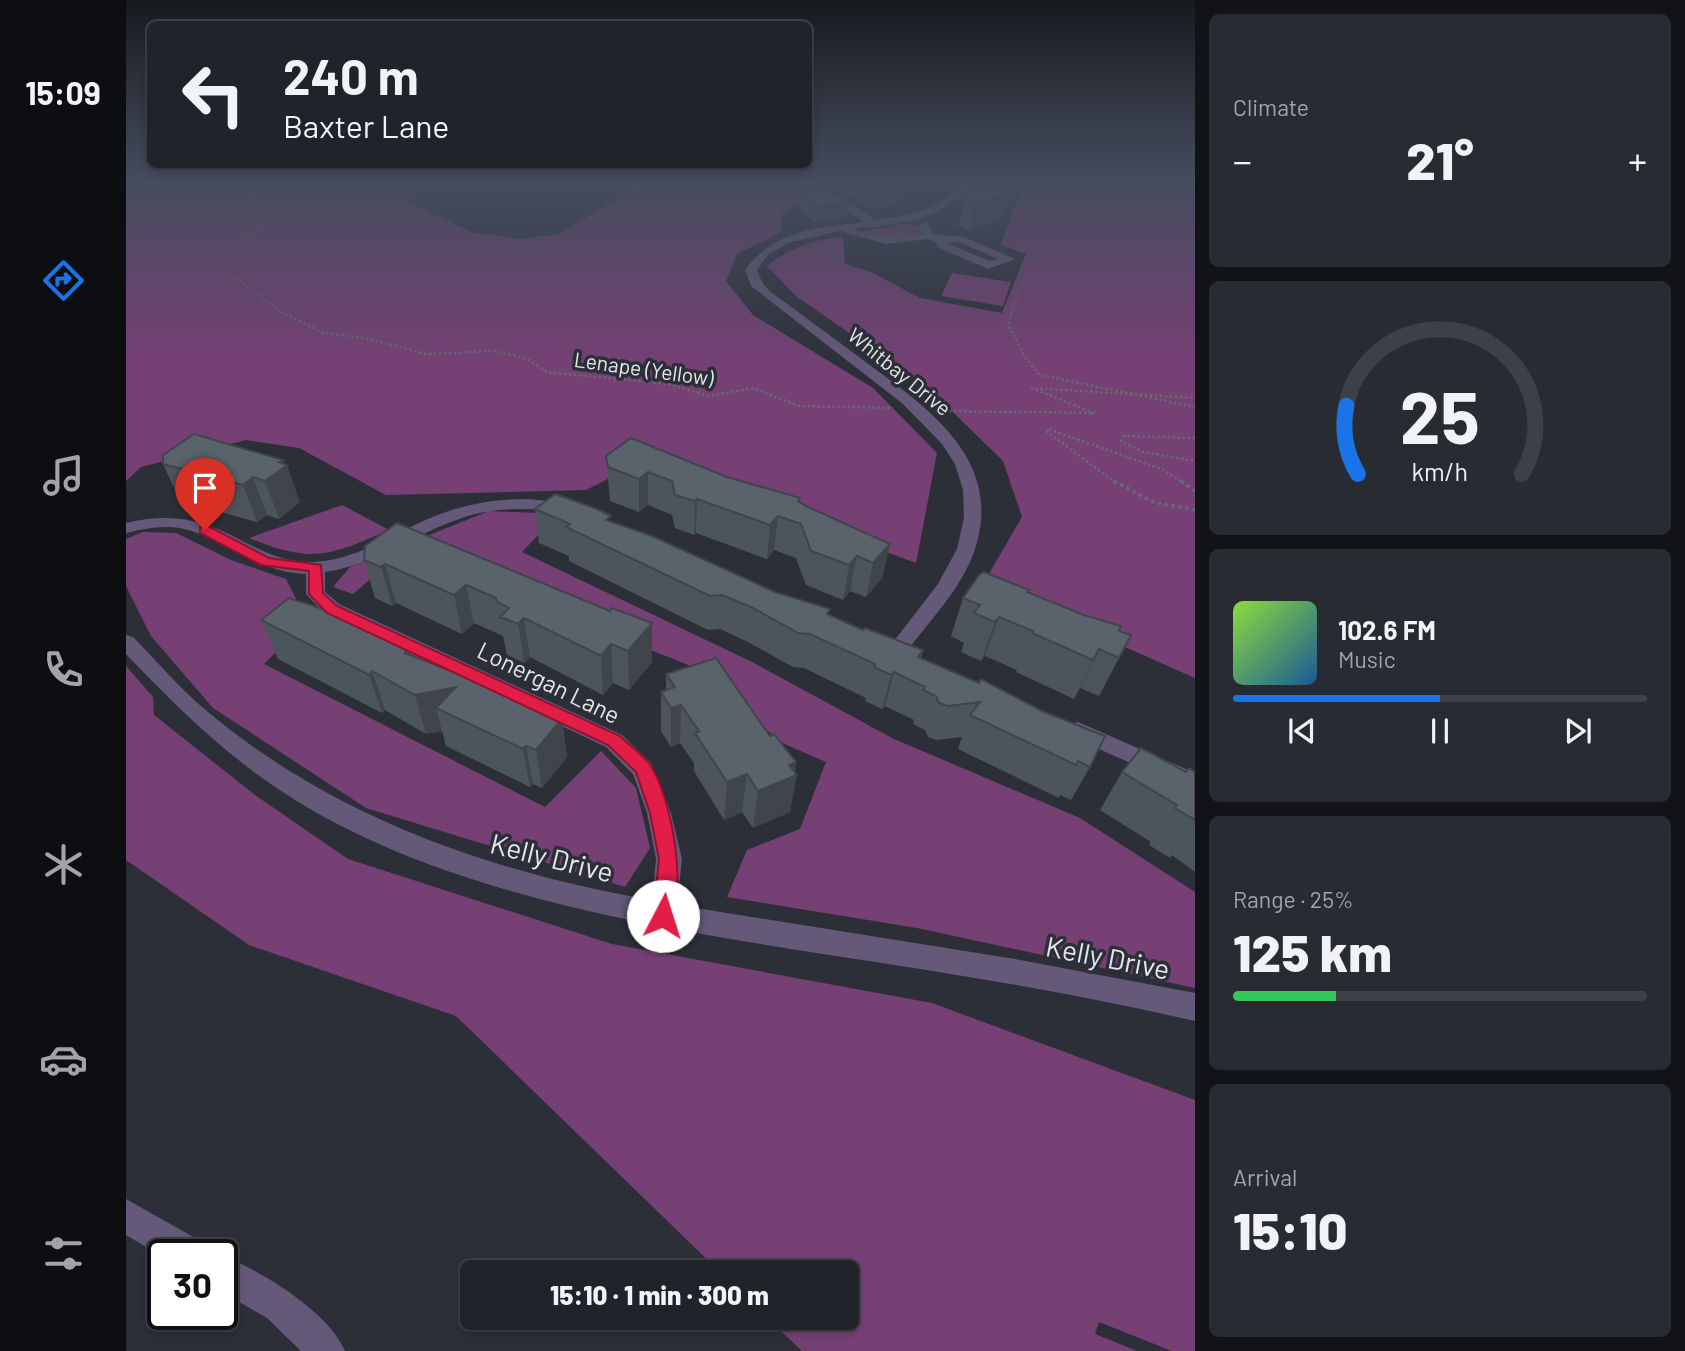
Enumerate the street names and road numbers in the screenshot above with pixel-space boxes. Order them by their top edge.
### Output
street label: Whitbay Drive [843,322,957,420]
street label: Lenape (Yellow) [573,346,716,390]
street label: Lonergan Lane [473,635,625,729]
street label: Kelly Drive [487,825,617,889]
street label: Kelly Drive [1043,928,1173,986]

